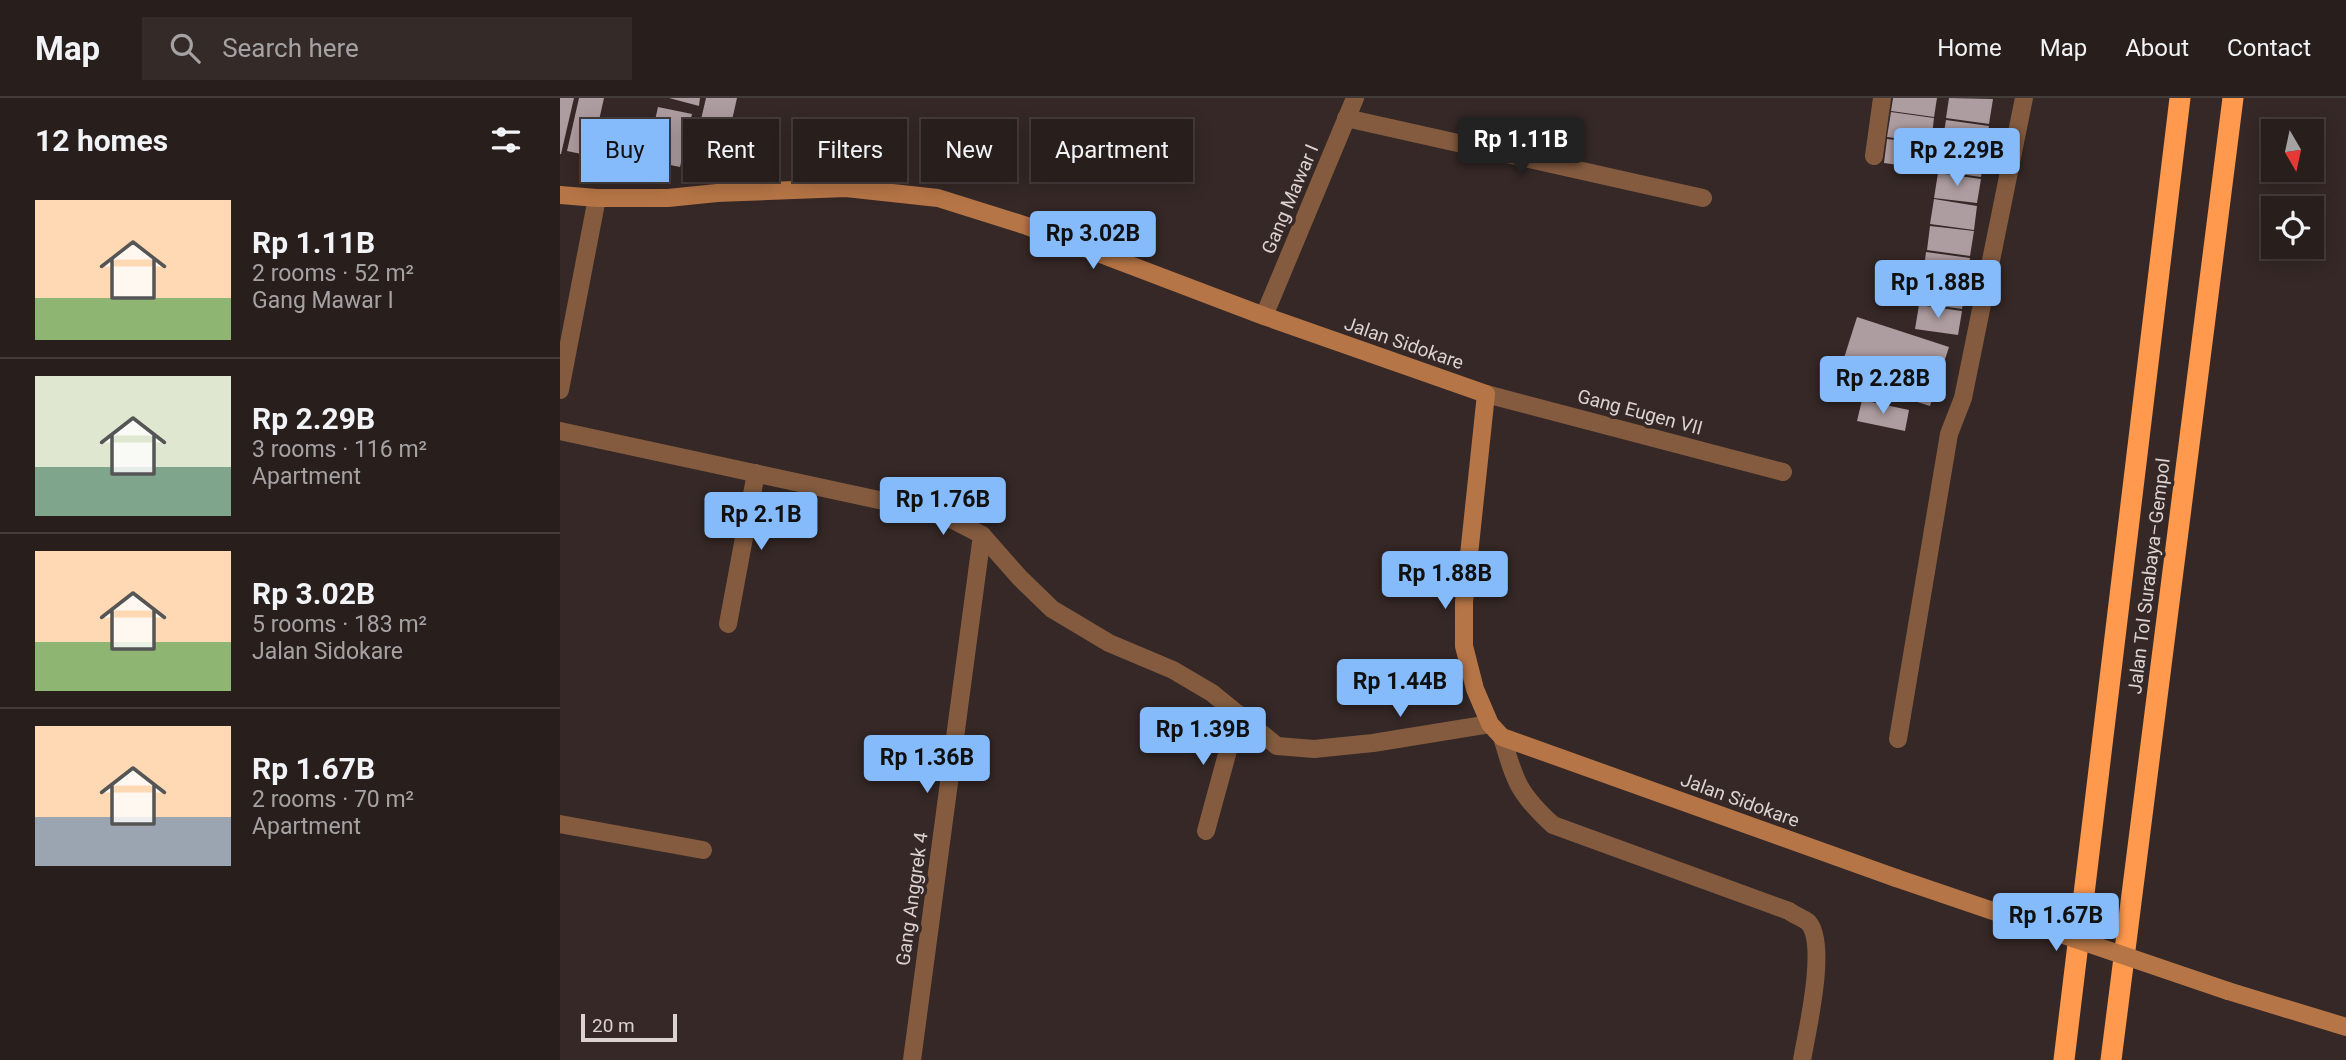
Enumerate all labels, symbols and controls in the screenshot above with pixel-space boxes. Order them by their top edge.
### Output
search box [142,17,632,80]
text: Map [35,29,100,68]
icon: search [166,29,204,67]
text: Search here [222,33,359,63]
text: Home [1937,34,2002,62]
text: Map [2040,34,2087,62]
text: About [2125,34,2189,62]
text: Contact [2227,34,2311,62]
pin: Rp 1.11B [1449,118,1593,177]
chip: Buy [581,119,669,182]
chip: Rent [683,119,779,182]
chip: Filters [793,119,907,182]
chip: New [921,119,1017,182]
chip: Apartment [1031,119,1193,182]
north arrow [2261,119,2324,182]
map controls [2261,119,2324,259]
icon: filters [487,121,525,159]
text: 12 homes [35,123,168,158]
text: Rp 1.11B [1474,126,1568,153]
pin: Rp 2.29B [1885,129,2029,188]
text: Rp 2.29B [1910,137,2004,164]
street label: Gang Mawar I [1257,141,1323,257]
button: locate [2261,196,2324,259]
pin: Rp 3.02B [1021,212,1165,271]
text: Rp 3.02B [1046,220,1140,247]
text: Rp 1.11B [252,225,375,260]
icon: home [91,228,175,312]
text: 2 rooms · 52 m² [252,260,414,287]
pin: Rp 1.88B [1866,260,2010,320]
text: Rp 1.88B [1891,269,1985,296]
text: Gang Mawar I [252,287,394,314]
street label: Jalan Sidokare [1341,312,1467,374]
pin: Rp 2.28B [1811,356,1955,416]
text: Rp 2.28B [1836,365,1930,392]
street label: Gang Eugen VII [1575,384,1705,440]
text: Rp 2.29B [252,401,375,436]
icon: home [91,404,175,488]
text: 3 rooms · 116 m² [252,436,427,463]
street label: Jalan Tol Surabaya–Gempol [2123,457,2175,695]
text: Apartment [252,463,361,490]
pin: Rp 1.76B [871,478,1015,537]
text: Rp 1.76B [896,486,990,513]
pin: Rp 2.1B [696,492,826,552]
text: Rp 2.1B [720,501,802,528]
pin: Rp 1.88B [1373,552,1517,611]
text: Rp 1.88B [1398,560,1492,587]
text: Rp 3.02B [252,576,375,611]
icon: home [91,579,175,663]
text: 5 rooms · 183 m² [252,611,427,638]
text: Jalan Sidokare [252,638,403,665]
pin: Rp 1.44B [1328,660,1472,719]
text: Rp 1.44B [1353,668,1447,695]
pin: Rp 1.39B [1131,708,1275,767]
text: Rp 1.39B [1156,716,1250,743]
pin: Rp 1.36B [855,736,999,795]
text: Rp 1.36B [880,744,974,771]
text: Rp 1.67B [252,751,375,786]
icon: home [91,754,175,838]
street label: Jalan Sidokare [1677,768,1803,832]
text: 2 rooms · 70 m² [252,786,414,813]
text: Apartment [252,813,361,840]
street label: Gang Anggrek 4 [891,830,933,967]
pin: Rp 1.67B [1984,894,2128,953]
text: Rp 1.67B [2009,902,2103,929]
scale bar [581,1011,677,1043]
text: 20 m [592,1014,635,1037]

